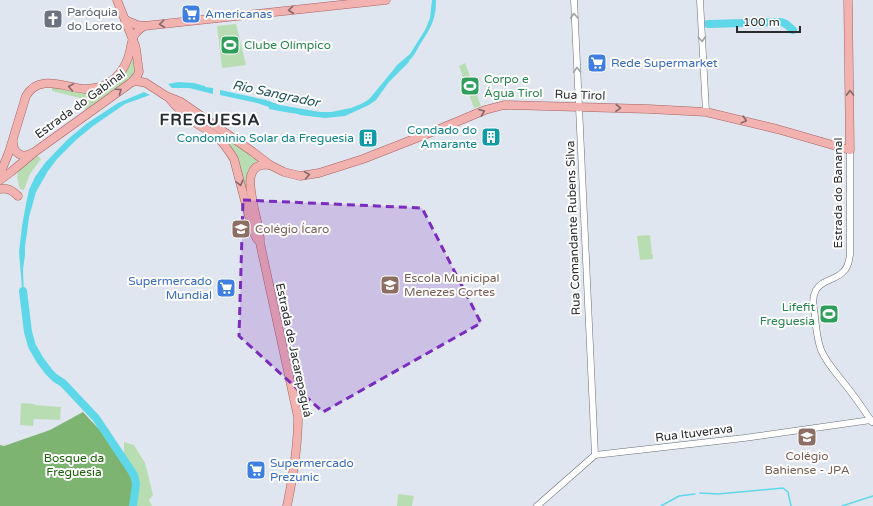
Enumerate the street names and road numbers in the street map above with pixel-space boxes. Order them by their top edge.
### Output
street label: Estrada do Gabinal [32,67,128,141]
street label: Rua Tirol [554,87,606,103]
street label: Estrada do Bananal [831,138,845,248]
street label: Rua Comandante Rubens Silva [563,140,583,316]
street label: Estrada de Jacarepaguá [273,282,315,418]
street label: Rua Ituverava [654,421,734,445]

